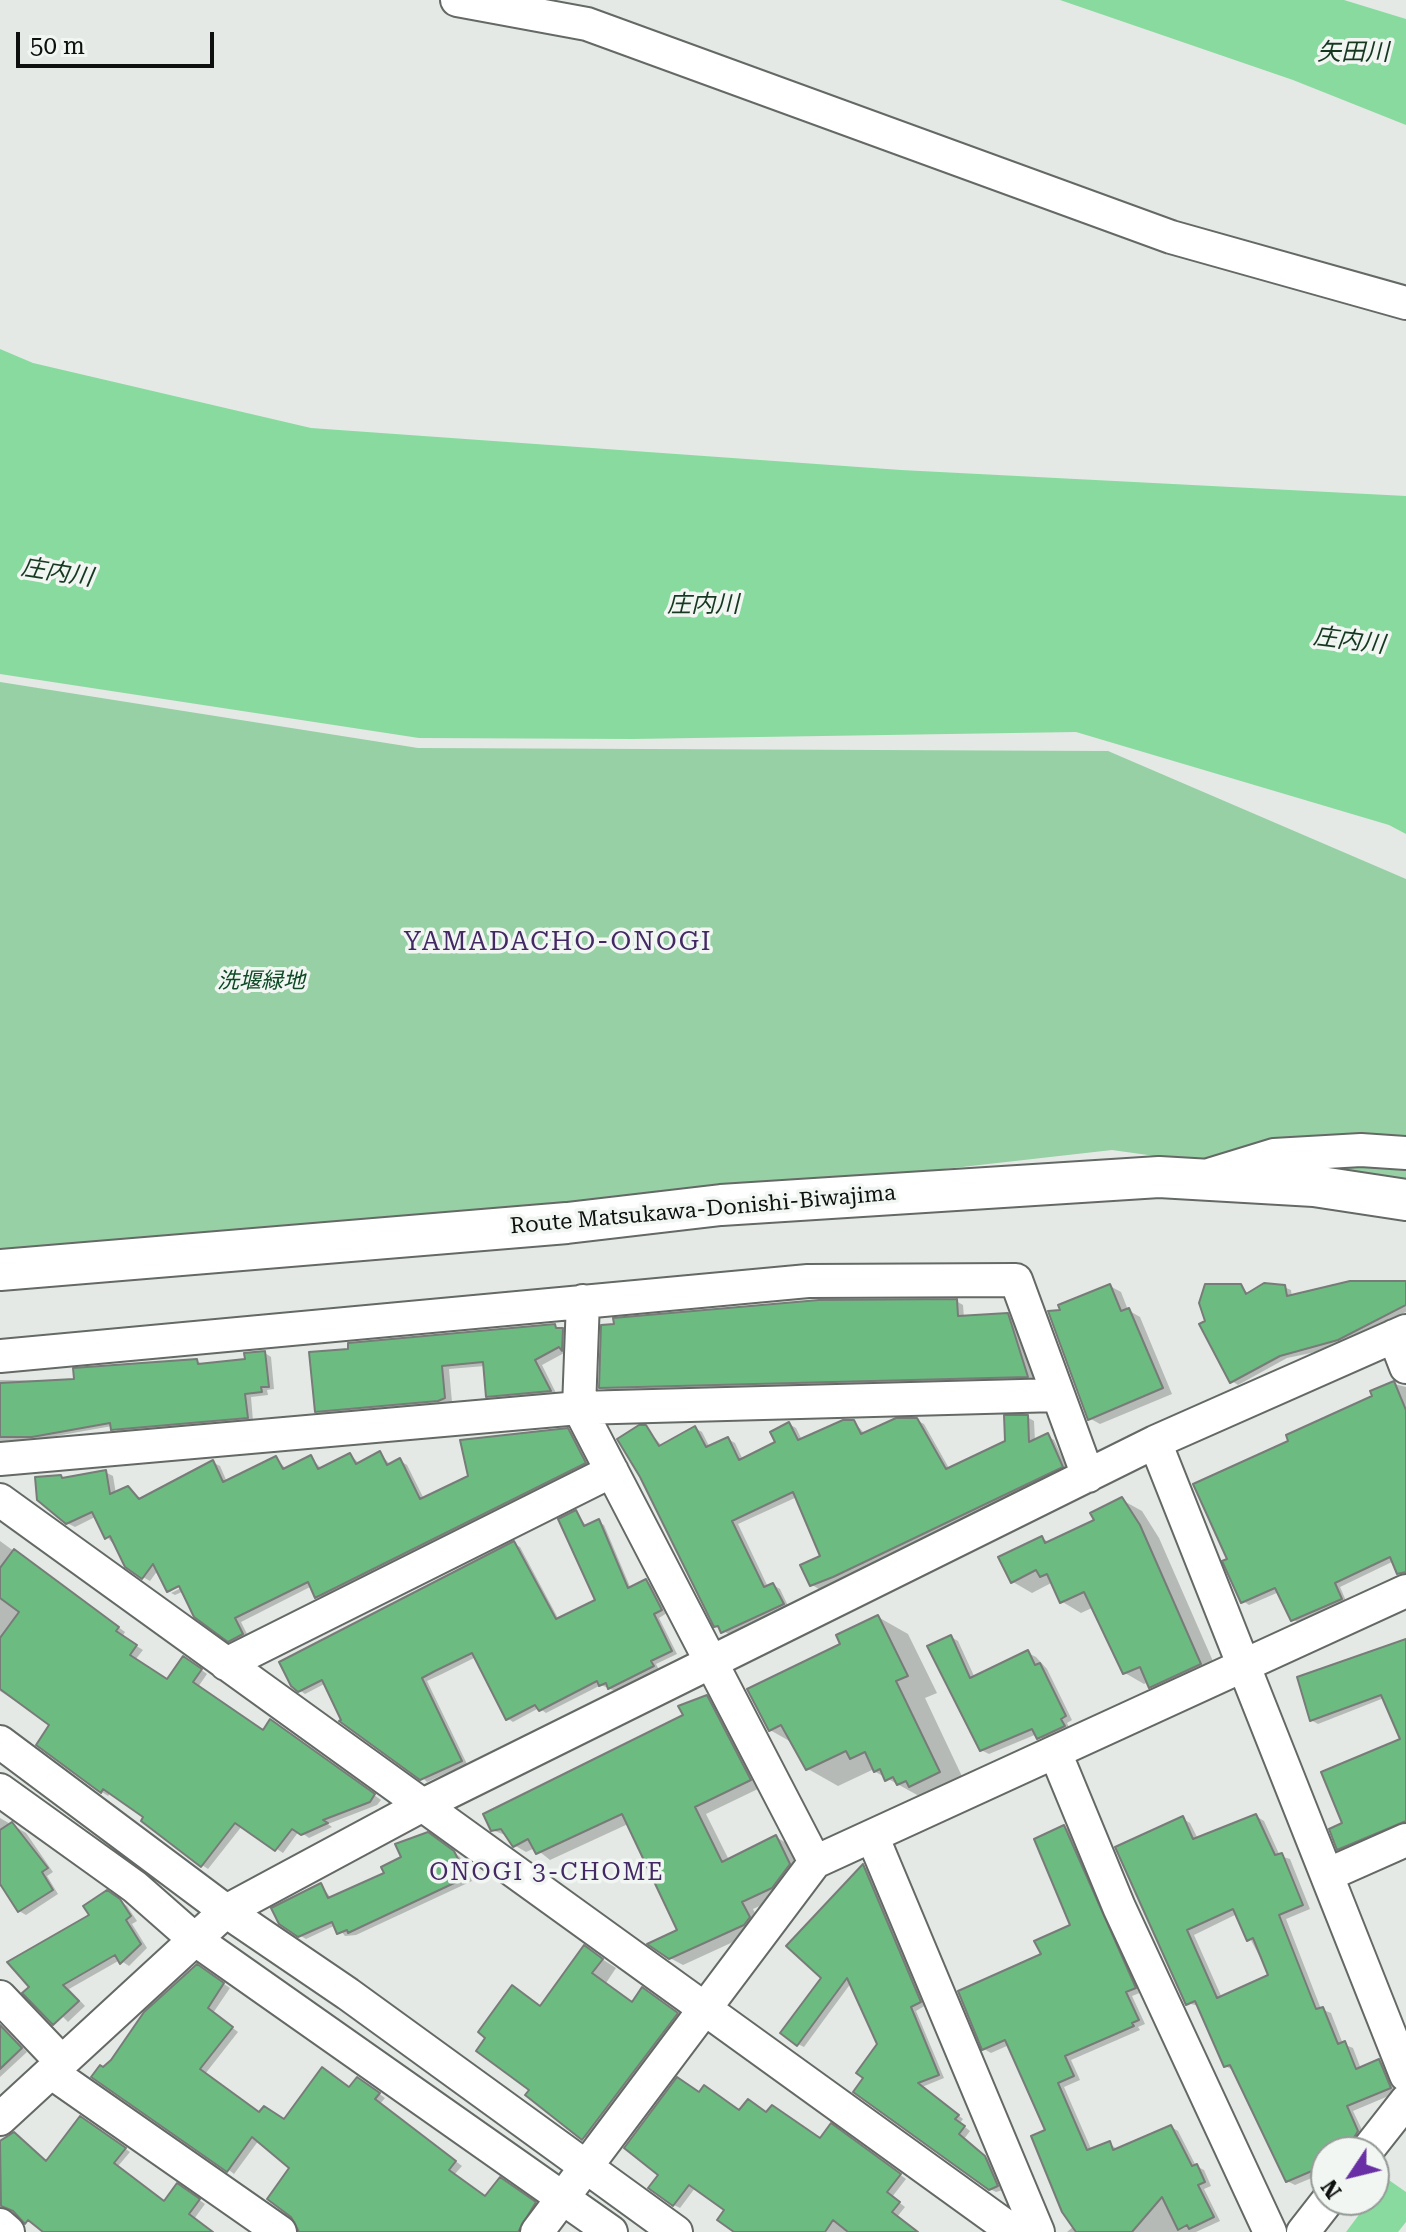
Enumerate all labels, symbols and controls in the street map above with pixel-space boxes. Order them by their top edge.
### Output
scale bar [20,16,218,66]
text: 50 m [30,32,85,60]
water label: 矢田川 [1317,39,1389,67]
water label: 庄内川 [19,553,95,593]
water label: 庄内川 [667,591,739,619]
water label: 庄内川 [1312,622,1386,660]
district label: YAMADACHO-ONOGI [403,926,713,958]
park label: 洗堰緑地 [217,969,305,995]
street label: Route Matsukawa-Donishi-Biwajima [509,1180,897,1240]
district label: ONOGI 3-CHOME [429,1859,665,1887]
north arrow [1310,2136,1390,2216]
text: N [1316,2175,1347,2203]

